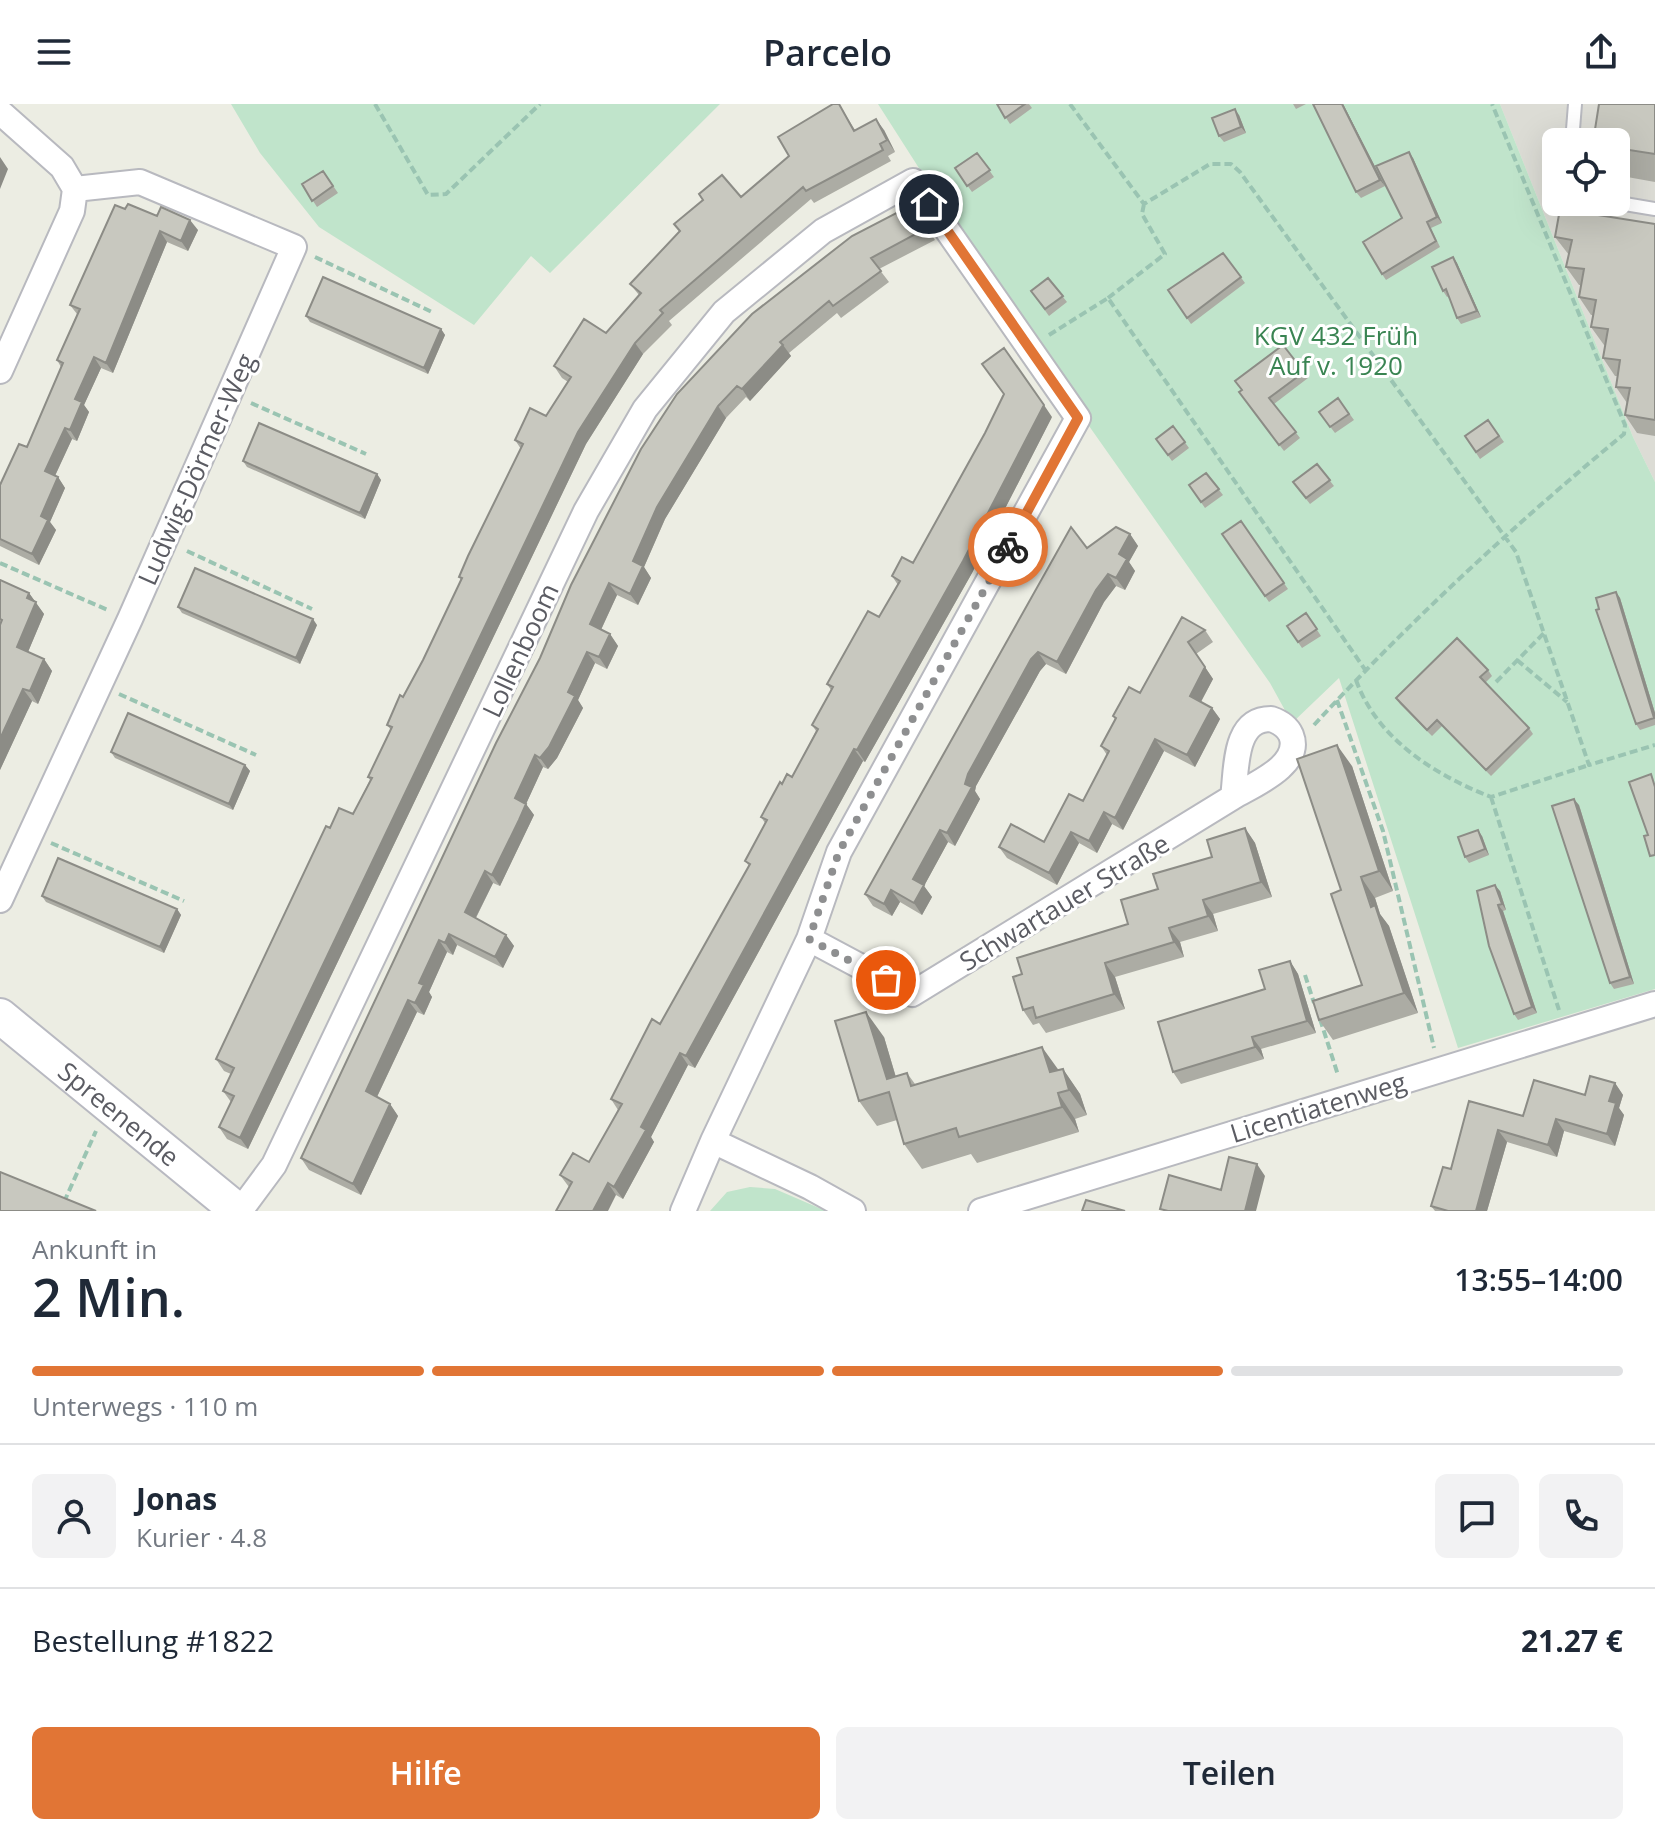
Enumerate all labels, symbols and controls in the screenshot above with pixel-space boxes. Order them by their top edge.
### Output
text: Parcelo [763,28,892,77]
icon: menu [32,30,76,74]
icon: share [1579,30,1623,74]
map controls [1542,128,1630,216]
button: locate [1542,128,1630,216]
pin [895,170,963,238]
icon: home [907,182,951,226]
park label: KGV 432 Früh Auf v. 1920 [1254,317,1418,383]
street label: Ludwig-Dörmer-Weg [129,347,263,591]
courier [968,507,1048,587]
icon: bike [986,525,1030,569]
street label: Lollenboom [473,577,567,723]
street label: Schwartauer Straße [952,825,1176,979]
pin [852,946,920,1014]
icon: bag [864,958,908,1002]
street label: Spreenende [51,1053,187,1174]
street label: Licentiatenweg [1226,1063,1410,1151]
text: Ankunft in [32,1231,157,1267]
text: 13:55–14:00 [1454,1259,1623,1300]
text: 2 Min. [32,1261,185,1332]
text: Unterwegs · 110 m [32,1388,258,1424]
button: person [32,1474,116,1558]
button: chat [1435,1474,1519,1558]
button: phone [1539,1474,1623,1558]
text: Jonas [136,1478,217,1519]
text: Kurier · 4.8 [136,1519,267,1555]
text: Bestellung #1822 [32,1620,274,1661]
text: 21.27 € [1521,1620,1623,1661]
button: Hilfe [32,1727,820,1819]
button: Teilen [836,1727,1623,1819]

